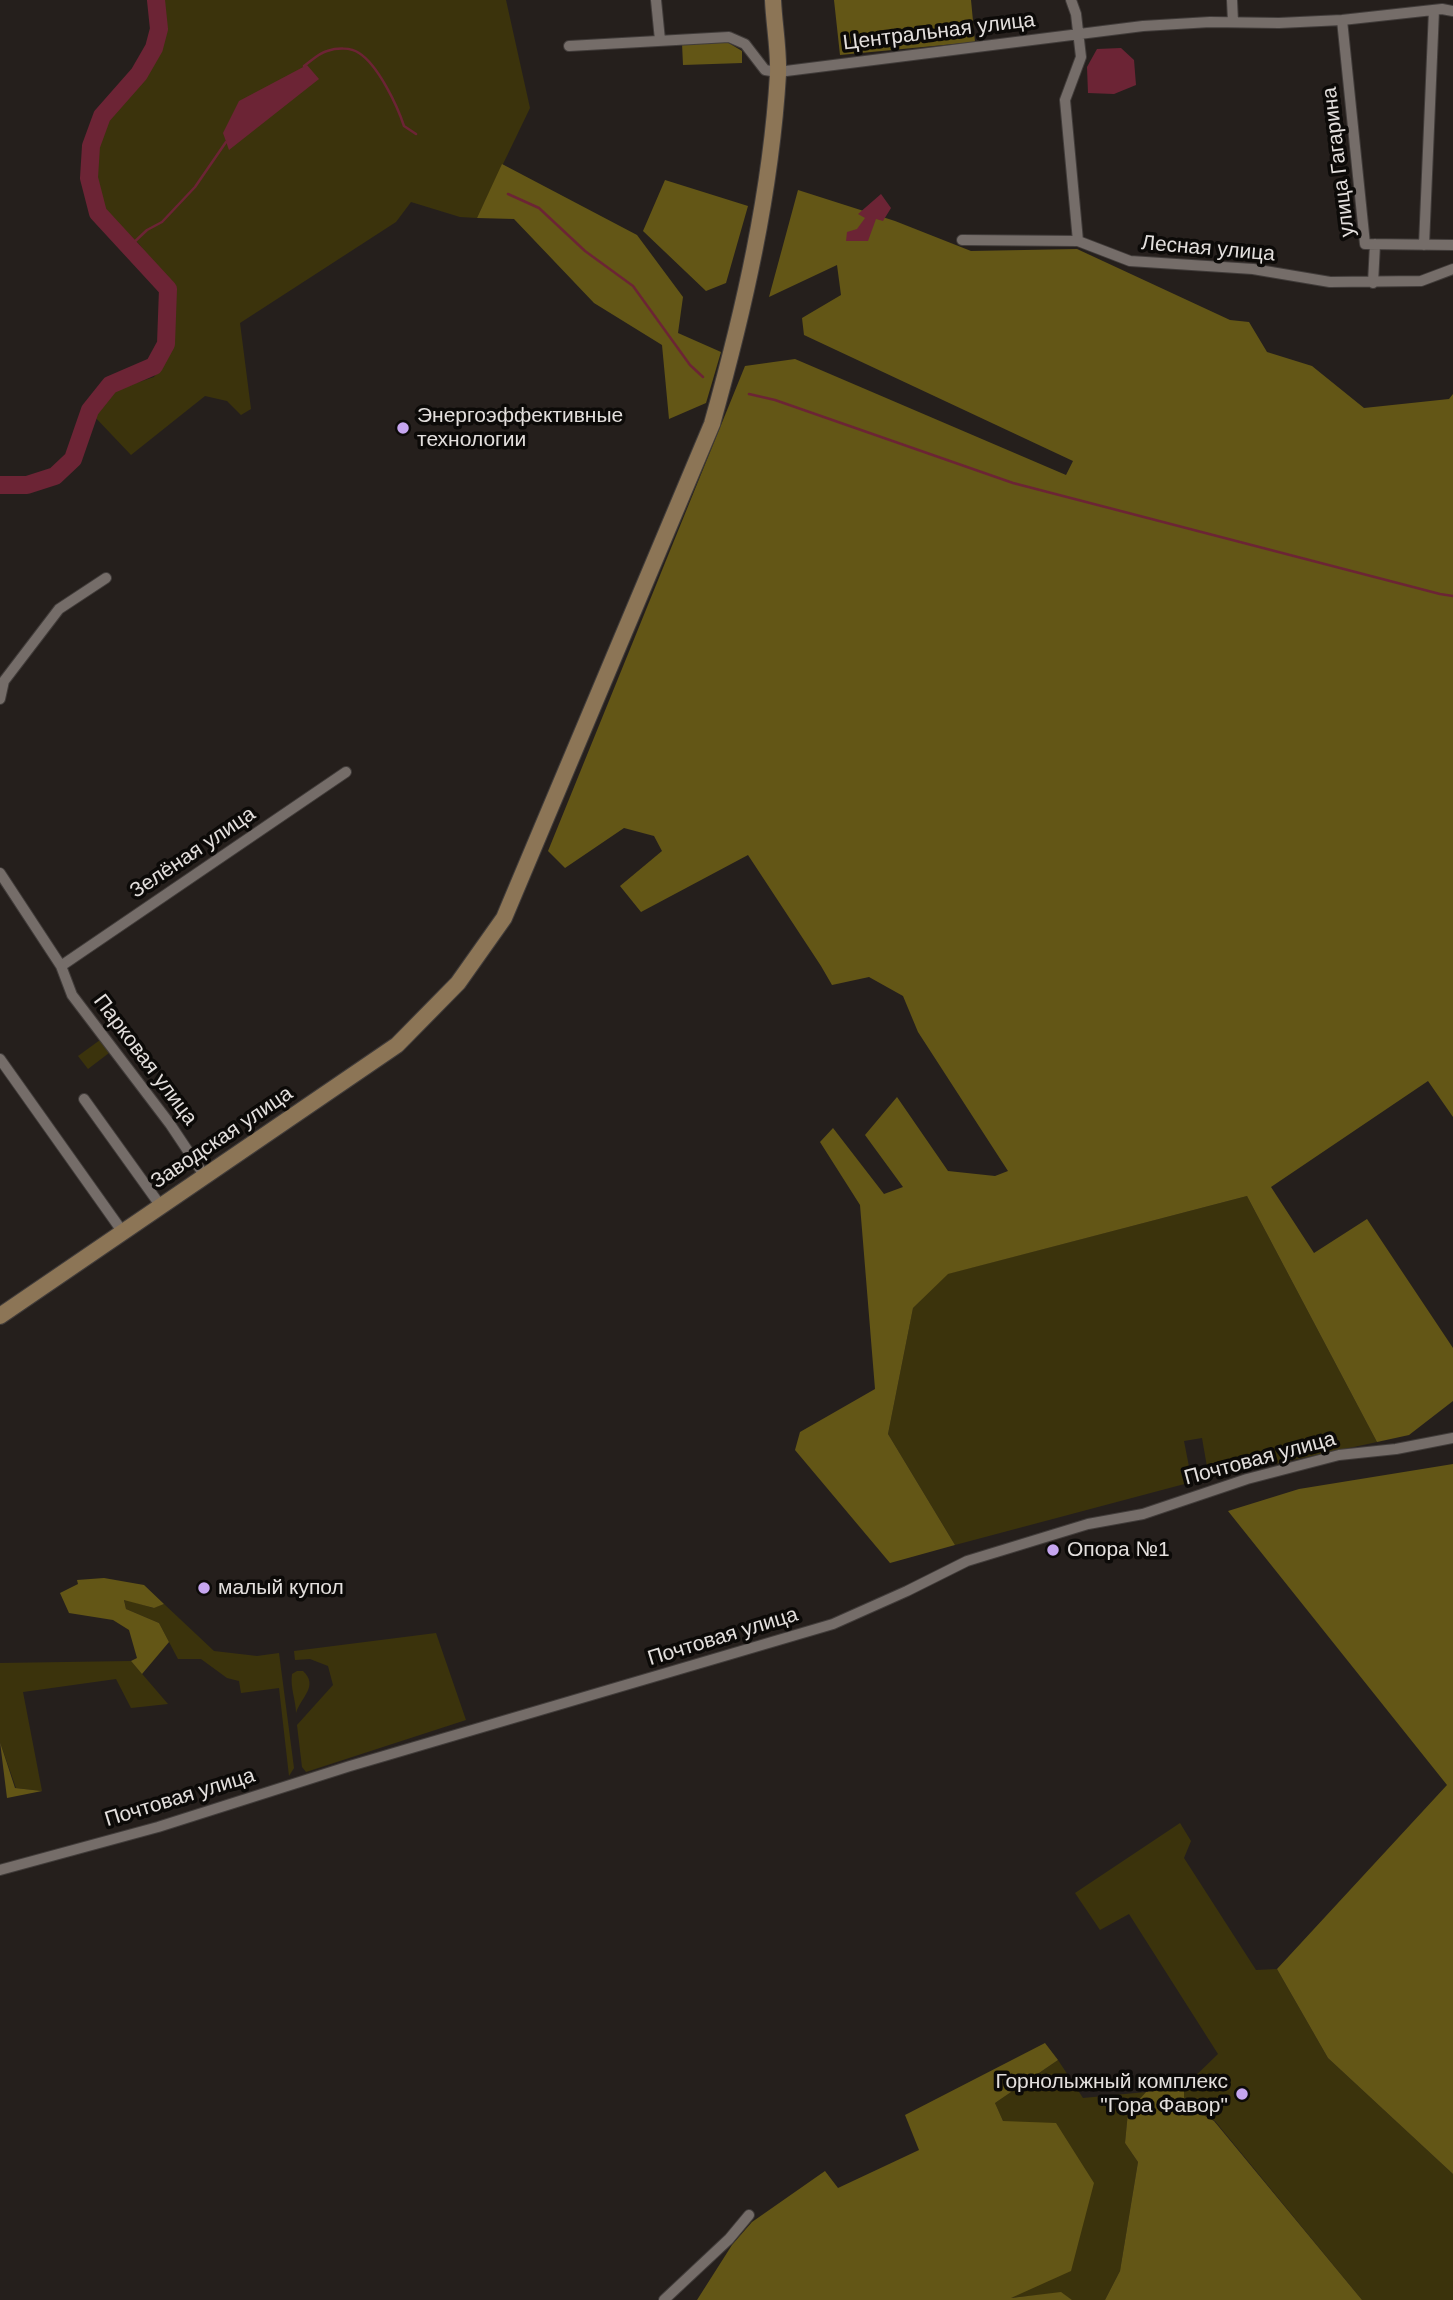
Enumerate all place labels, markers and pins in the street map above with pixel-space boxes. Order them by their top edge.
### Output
place label: Энергоэффективные технологии [417,403,623,453]
marker: Энергоэффективные технологии [395,420,411,436]
place label: Опора №1 [1067,1537,1170,1563]
marker: Опора №1 [1045,1542,1061,1558]
place label: малый купол [218,1575,344,1601]
marker: малый купол [196,1580,212,1596]
place label: Горнолыжный комплекс "Гора Фавор" [995,2069,1228,2119]
marker: Горнолыжный комплекс "Гора Фавор" [1234,2086,1250,2102]

